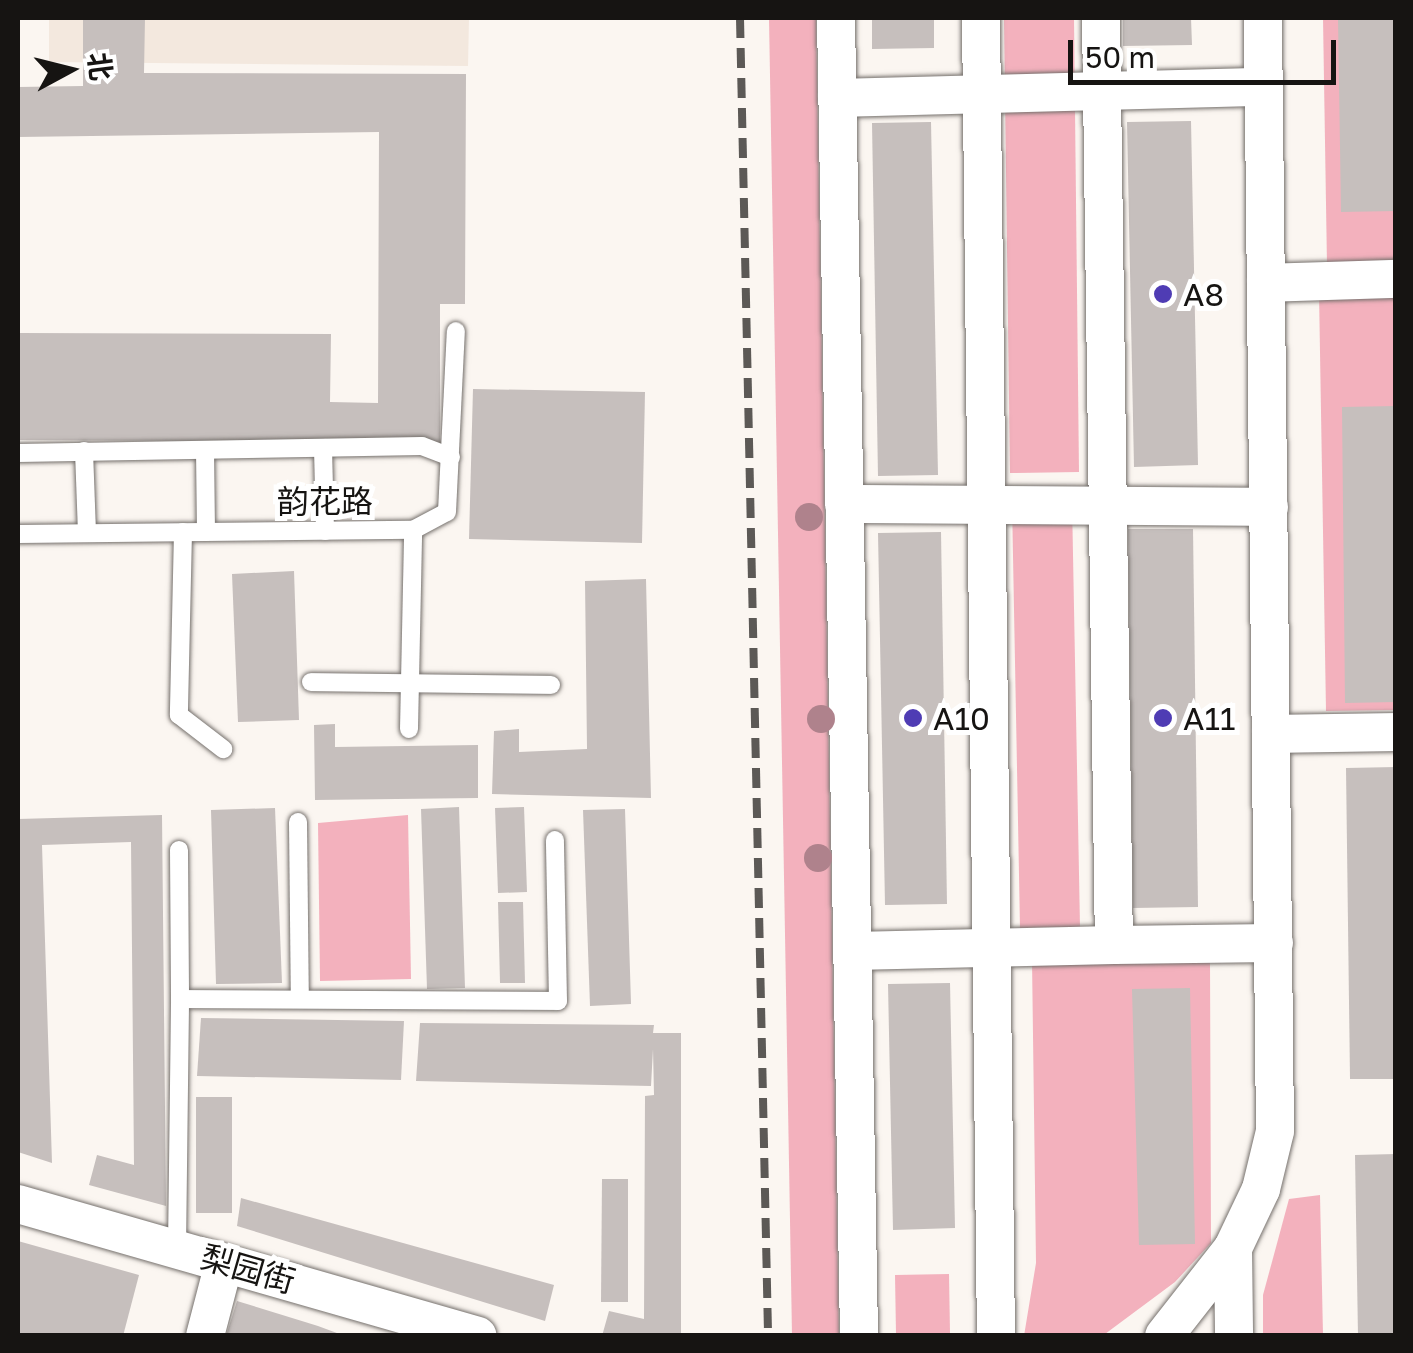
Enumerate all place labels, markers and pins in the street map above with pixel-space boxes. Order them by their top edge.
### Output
place label: A8 [1183,275,1224,313]
marker: A8 [1152,283,1174,305]
place label: A10 [933,699,990,737]
place label: A11 [1183,699,1235,737]
marker: A10 [902,707,924,729]
marker: A11 [1152,707,1174,729]

